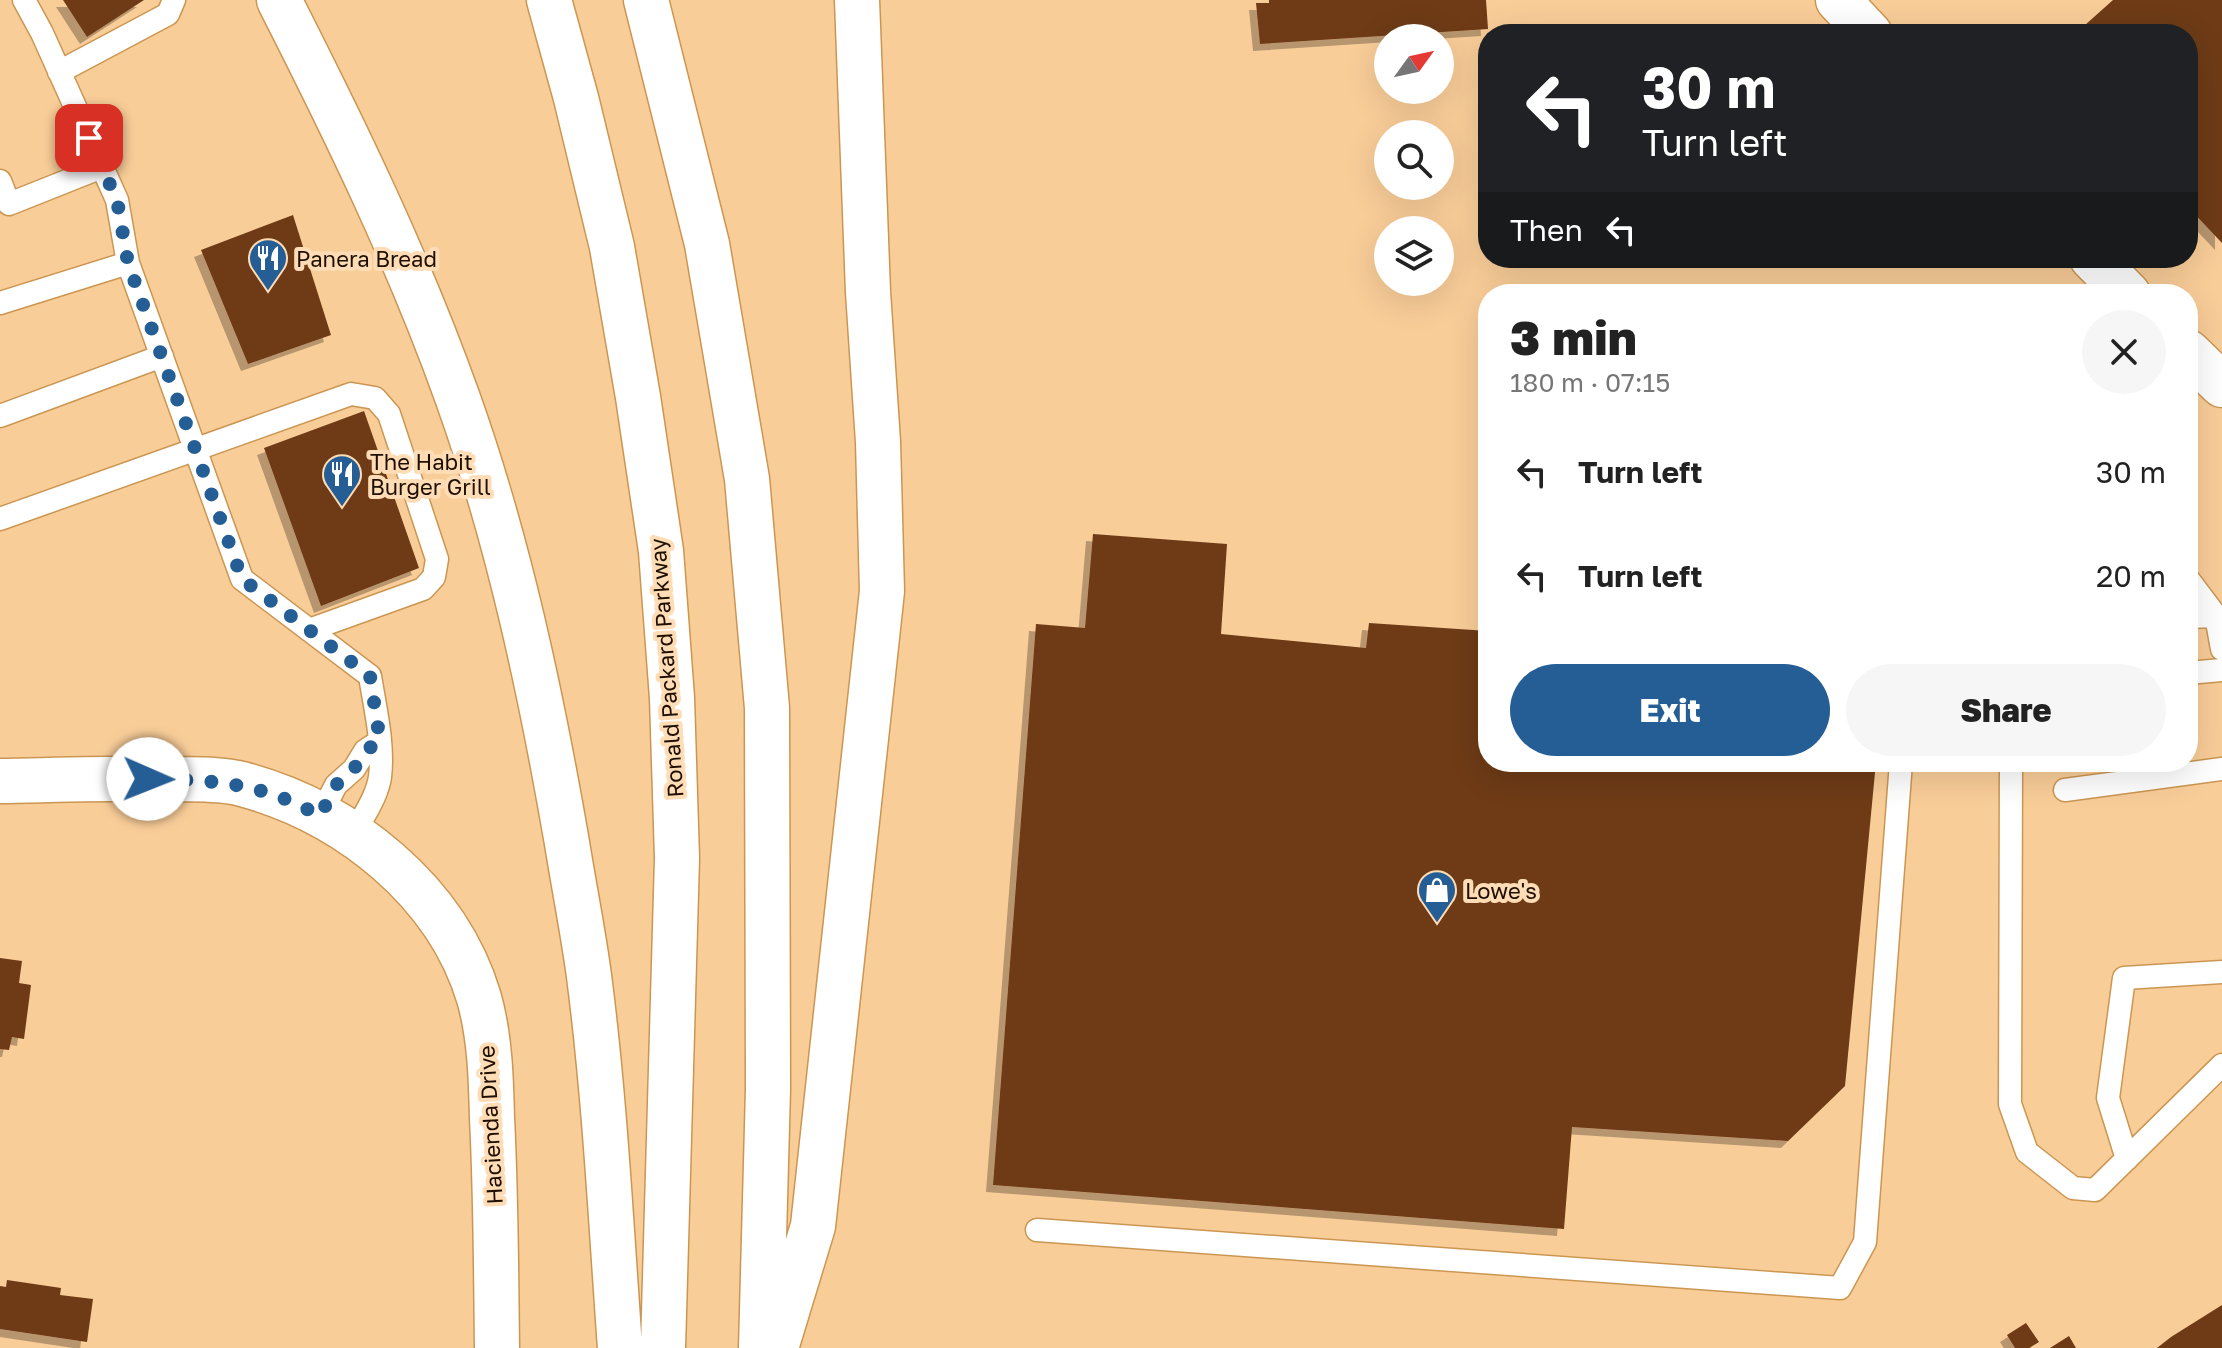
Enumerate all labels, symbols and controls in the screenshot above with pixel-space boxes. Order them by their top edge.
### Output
north arrow [1374,24,1454,104]
map controls [1374,24,1454,296]
text: 30 m [1642,53,1776,120]
icon: left [1510,56,1614,160]
pin [55,104,123,172]
icon: arrive [67,116,111,160]
button: search [1374,120,1454,200]
text: Turn left [1642,121,1788,164]
icon: left [1599,208,1643,252]
text: Then [1510,212,1583,248]
button: layers [1374,216,1454,296]
restaurant icon: Panera Bread [247,237,289,292]
place label: Panera Bread [296,245,437,272]
text: 3 min [1510,308,1637,366]
button: close [2082,310,2166,394]
text: 180 m · 07:15 [1510,367,1670,398]
place label: The Habit Burger Grill [370,448,491,500]
icon: left [1510,450,1554,494]
restaurant icon: The Habit Burger Grill [321,453,363,508]
text: Turn left [1578,454,1703,490]
text: 30 m [2096,454,2166,490]
street label: Ronald Packard Parkway [643,537,689,799]
icon: left [1510,554,1554,598]
text: Turn left [1578,558,1703,594]
text: 20 m [2096,558,2166,594]
button: Exit [1510,664,1830,756]
button: Share [1846,664,2166,756]
position arrow [106,737,190,821]
shop icon: Lowe's [1416,869,1458,924]
place label: Lowe's [1465,877,1537,904]
street label: Hacienda Drive [472,1045,508,1205]

